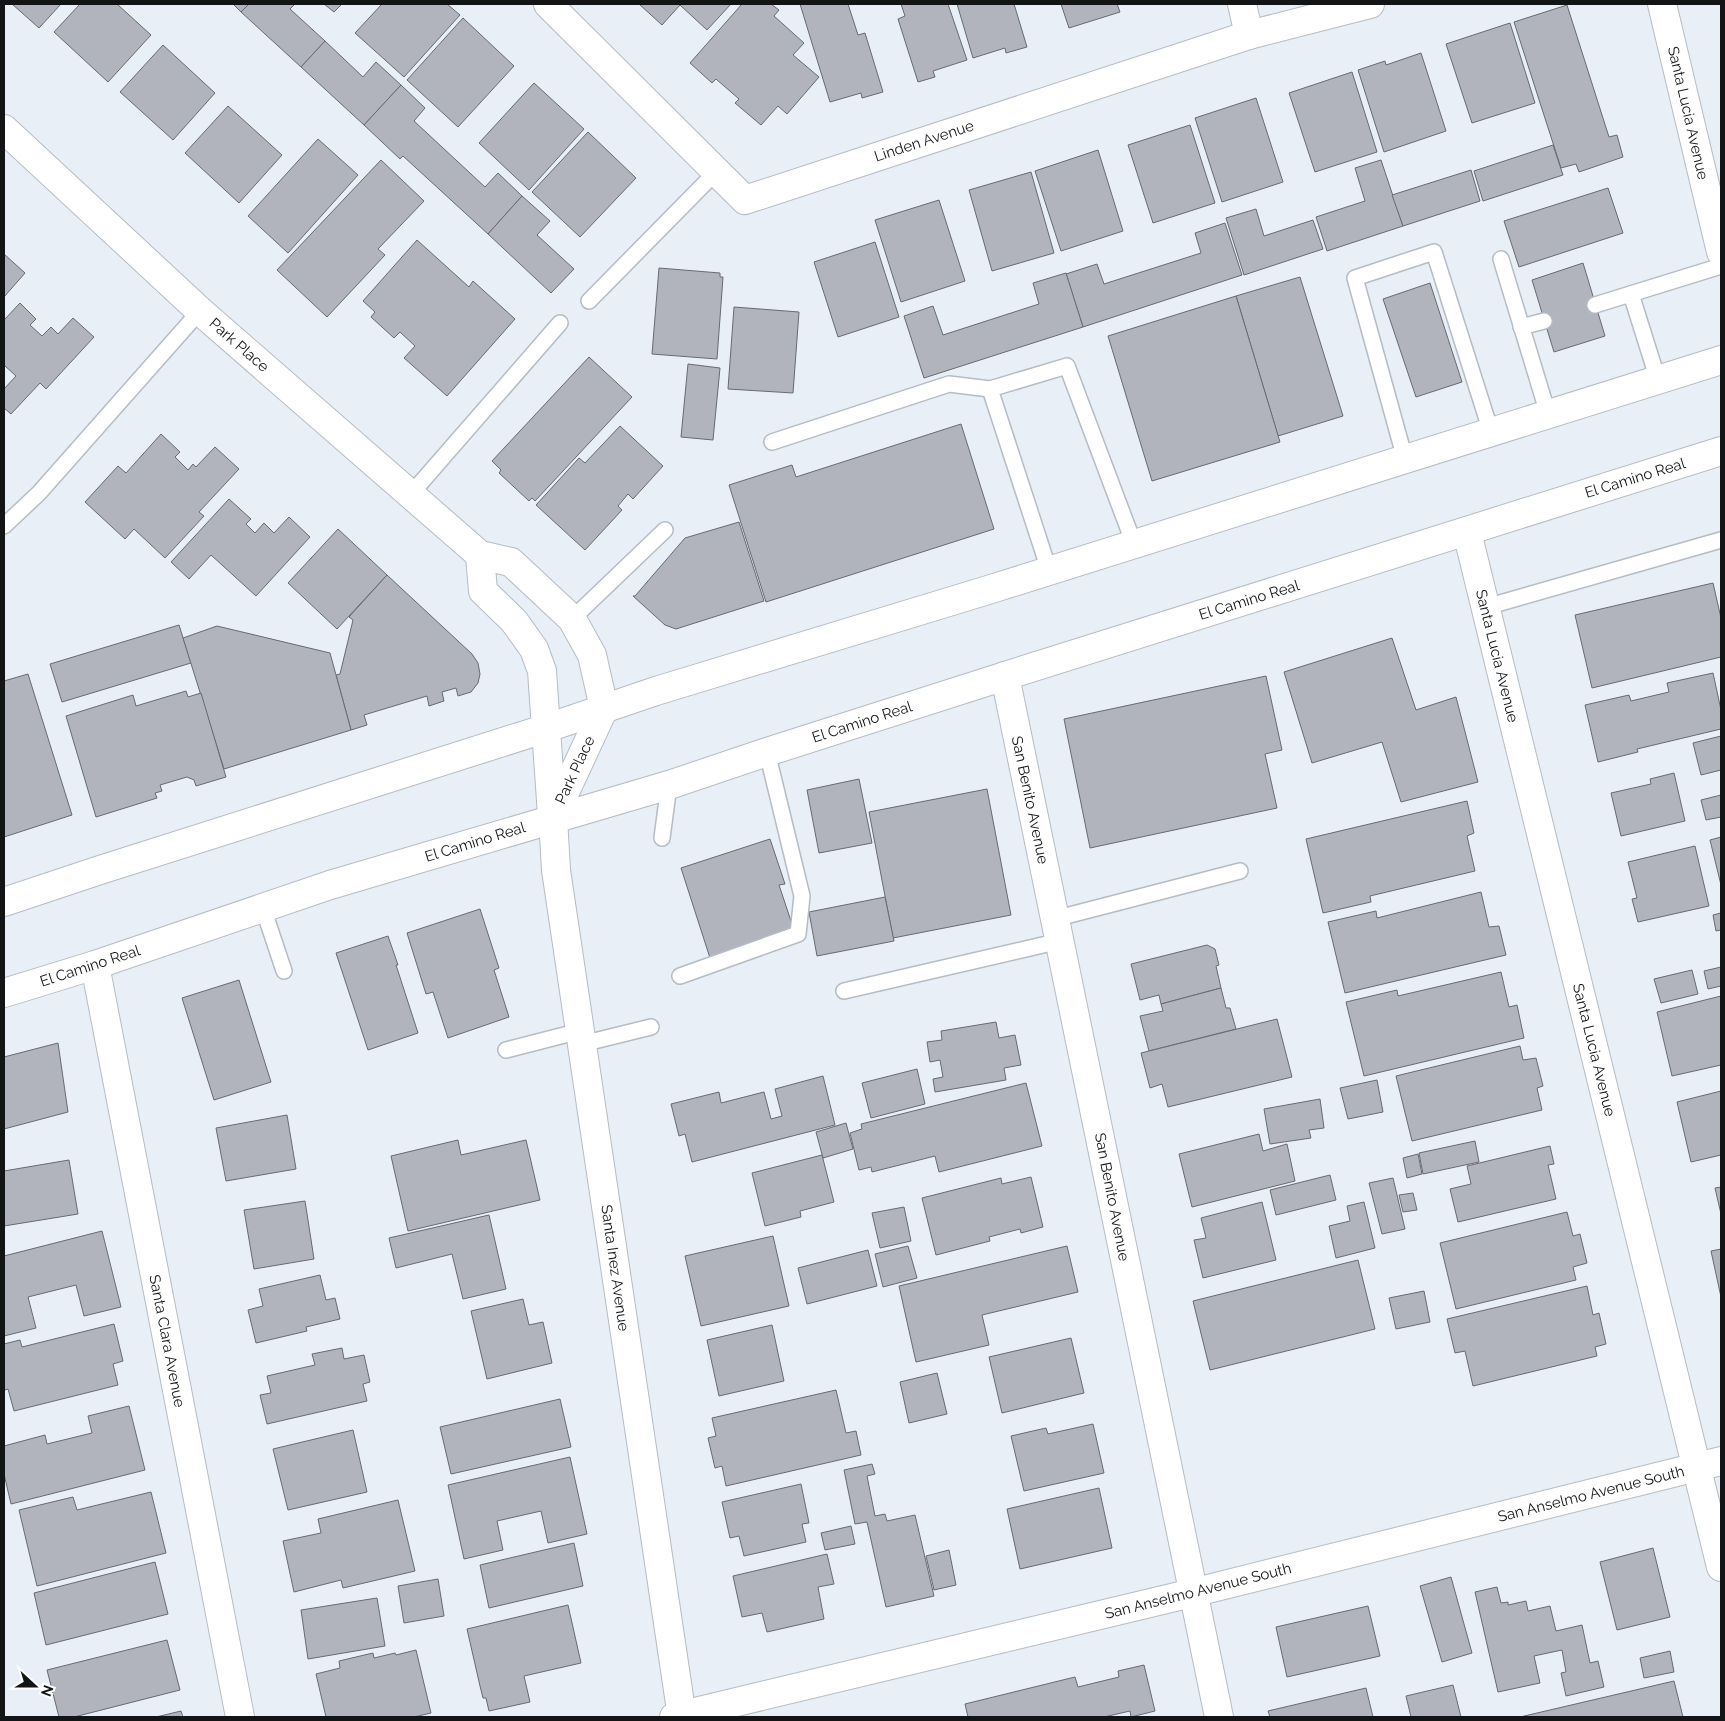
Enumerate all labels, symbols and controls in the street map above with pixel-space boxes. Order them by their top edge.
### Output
street label: Santa Lucia Avenue [1664,45,1712,182]
street label: Linden Avenue [872,116,976,166]
street label: Park Place [206,314,273,376]
street label: El Camino Real [1583,454,1688,502]
street label: El Camino Real [1197,576,1302,624]
street label: Santa Lucia Avenue [1472,588,1522,724]
street label: El Camino Real [810,697,915,747]
street label: Park Place [551,733,599,807]
street label: San Benito Avenue [1008,734,1052,866]
street label: El Camino Real [423,818,528,866]
street label: El Camino Real [38,941,143,991]
street label: Santa Lucia Avenue [1569,982,1619,1118]
street label: San Benito Avenue [1091,1131,1133,1263]
street label: Santa Inez Avenue [597,1204,633,1333]
street label: Santa Clara Avenue [145,1273,189,1409]
street label: San Anselmo Avenue South [1496,1462,1686,1526]
street label: San Anselmo Avenue South [1103,1559,1293,1623]
north arrow [10,1661,60,1711]
text: N [38,1683,57,1699]

